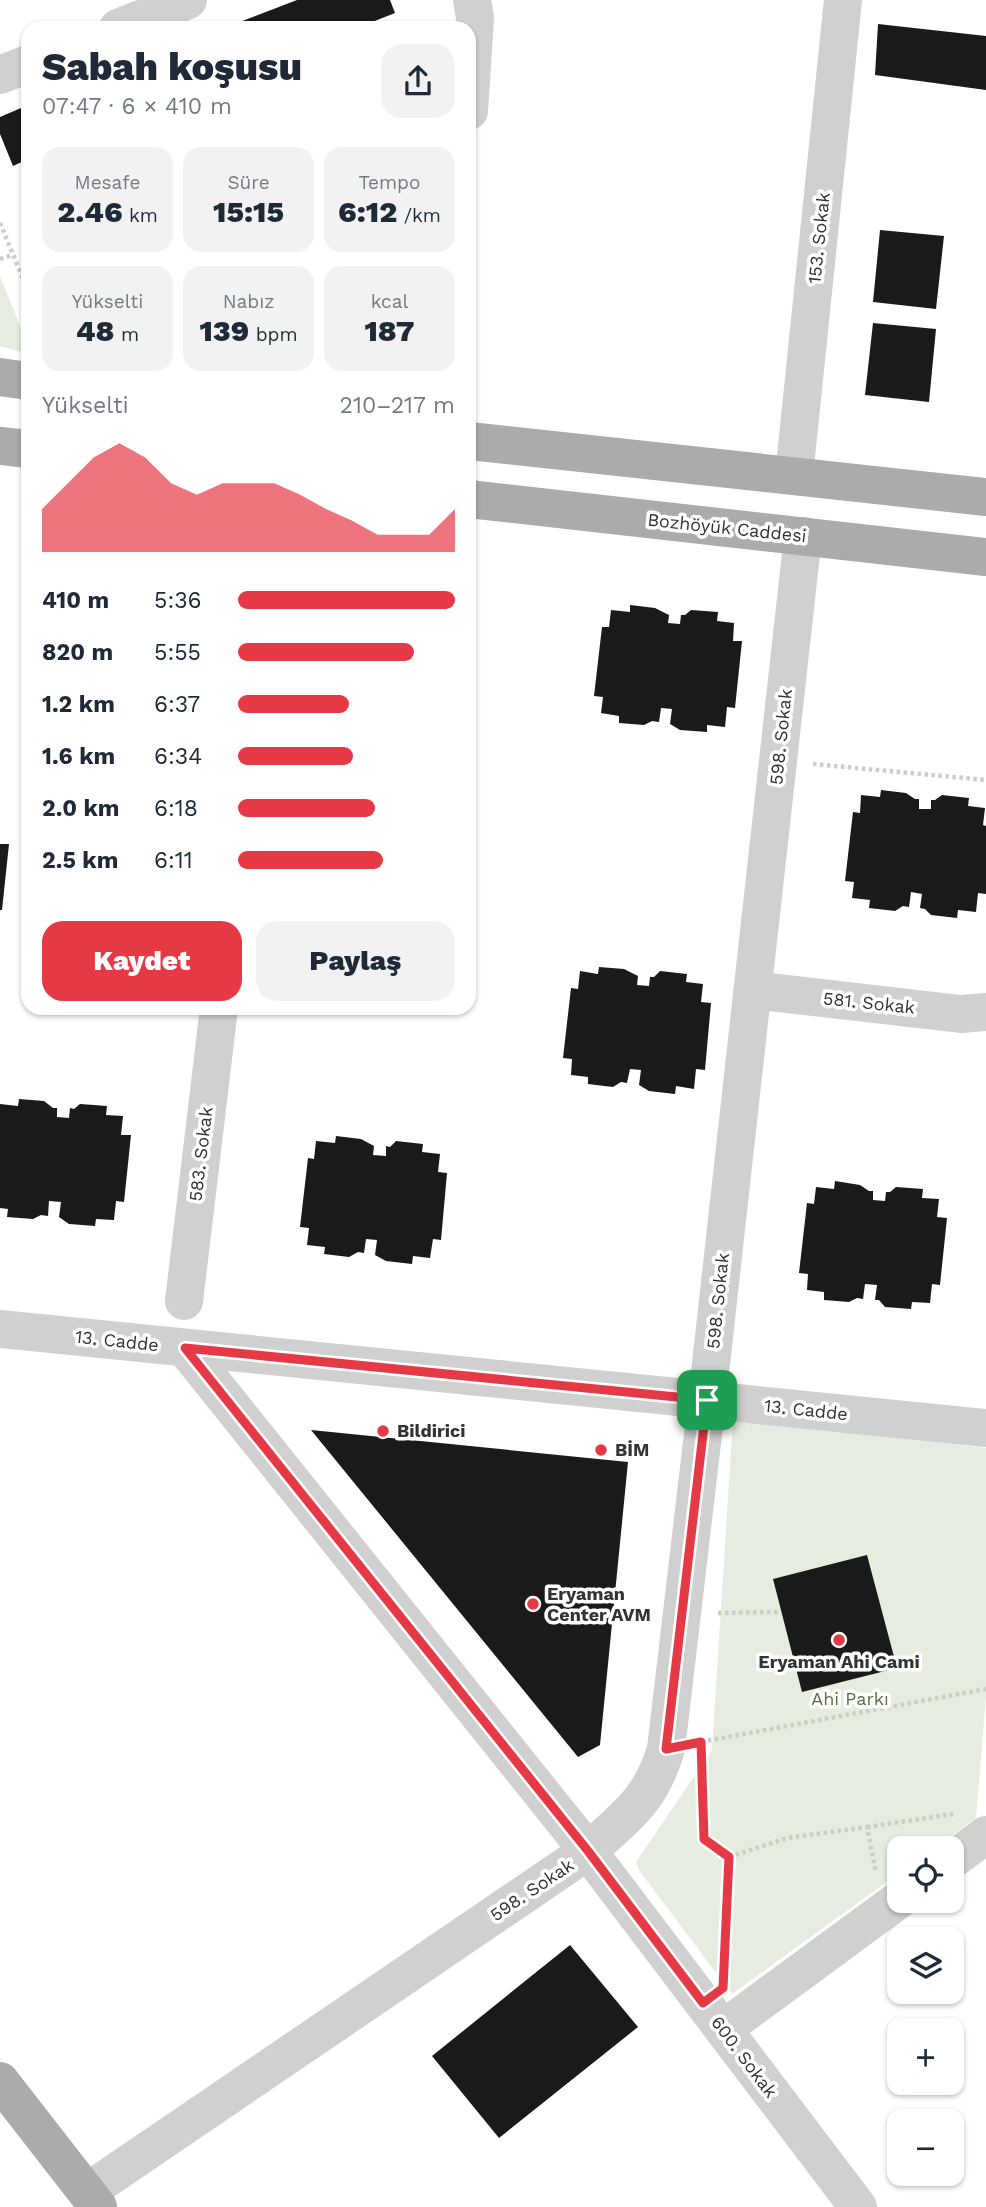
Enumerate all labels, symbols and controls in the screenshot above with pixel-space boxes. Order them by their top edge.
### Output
button: share [381,44,455,118]
text: Sabah koşusu [42,45,302,89]
text: 07:47 · 6 × 410 m [42,93,232,120]
text: Mesafe [75,171,140,194]
text: Süre [227,171,270,194]
text: Tempo [359,171,420,194]
street label: 153. Sokak [803,191,834,285]
text: 2.46 [57,194,122,229]
text: 15:15 [213,194,284,229]
text: 6:12 [338,194,397,229]
text: km [122,204,158,227]
text: /km [397,204,441,227]
text: Yükselti [72,290,143,313]
text: Nabız [223,290,274,313]
text: kcal [371,290,408,313]
text: 48 [76,313,115,348]
text: 139 [199,313,249,348]
text: 187 [364,313,415,348]
text: m [115,323,139,346]
text: bpm [249,323,298,346]
text: Yükselti [42,392,129,419]
text: 210–217 m [340,392,455,419]
street label: Bozhöyük Caddesi [646,509,808,546]
text: 410 m [42,587,109,614]
text: 5:36 [154,587,202,614]
text: 820 m [42,639,113,666]
text: 5:55 [154,639,201,666]
street label: 598. Sokak [765,688,796,786]
text: 1.2 km [42,691,115,718]
text: 6:37 [154,691,200,718]
text: 1.6 km [42,743,115,770]
text: 6:34 [154,743,202,770]
text: 2.0 km [42,795,120,822]
text: 6:18 [154,795,198,822]
text: 2.5 km [42,847,118,874]
text: 6:11 [154,847,193,874]
button: Kaydet [42,921,242,1001]
button: Paylaş [256,921,455,1001]
street label: 581. Sokak [822,987,916,1018]
street label: 583. Sokak [184,1105,217,1203]
street label: 598. Sokak [702,1252,733,1350]
street label: 13. Cadde [74,1326,160,1355]
pin [677,1370,737,1430]
icon: arrive [688,1381,726,1419]
street label: 13. Cadde [763,1395,849,1424]
place label: Bildirici [397,1420,465,1441]
marker: Bildirici [375,1423,391,1439]
place label: BİM [615,1439,649,1460]
marker: BİM [593,1442,609,1458]
place label: Eryaman Center AVM [547,1583,651,1625]
marker: Eryaman Center AVM [525,1596,541,1612]
marker: Eryaman Ahi Cami [831,1632,847,1648]
place label: Eryaman Ahi Cami [758,1651,920,1672]
park label: Ahi Parkı [811,1688,889,1709]
map controls [887,1836,964,2186]
button: locate [887,1836,964,1913]
street label: 598. Sokak [486,1854,578,1925]
button: layers [887,1927,964,2004]
street label: 600. Sokak [707,2012,782,2102]
button: + [887,2018,964,2095]
button: − [887,2109,964,2186]

